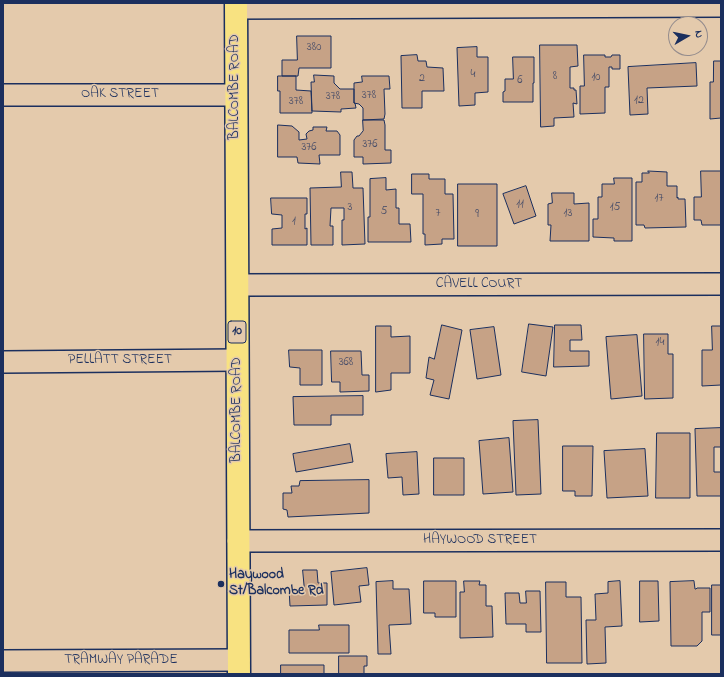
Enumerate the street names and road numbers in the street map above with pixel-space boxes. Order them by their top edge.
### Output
street label: BALCOMBE ROAD [228,34,244,140]
street label: OAK STREET [81,87,159,103]
street label: CAVELL COURT [436,277,522,293]
road number: 10 [228,321,246,343]
street label: PELLATT STREET [68,353,172,369]
street label: BALCOMBE ROAD [230,357,246,463]
street label: HAYWOOD STREET [423,533,537,549]
street label: TRAMWAY PARADE [64,653,178,669]

